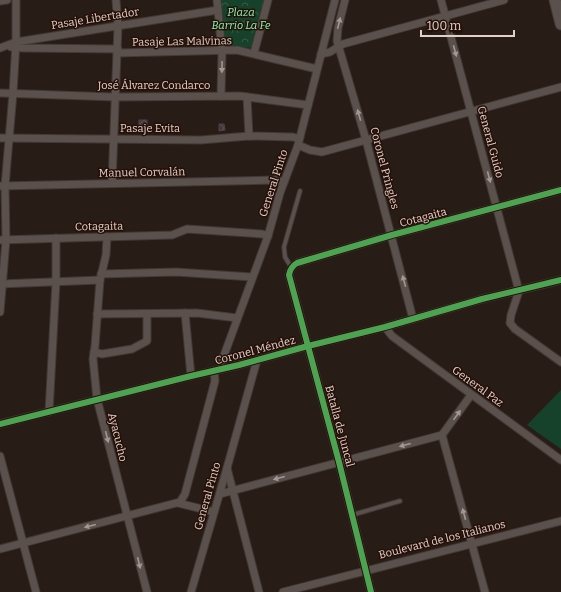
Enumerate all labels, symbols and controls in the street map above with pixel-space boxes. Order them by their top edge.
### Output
street label: Pasaje Libertador [50,5,140,32]
park label: Plaza Barrio La Fe [212,6,271,32]
scale bar [421,12,514,38]
one-way arrow [337,17,343,29]
text: 100 m [427,19,462,33]
street label: Pasaje Las Malvinas [132,34,232,49]
one-way arrow [452,45,458,57]
one-way arrow [219,61,225,74]
street label: José Álvarez Condarco [97,78,210,92]
street label: General Guido [475,105,506,180]
one-way arrow [356,109,362,121]
street label: Pasaje Evita [120,122,180,135]
street label: Coronel Pringles [367,126,402,211]
street label: General Pinto [257,148,290,218]
street label: Manuel Corvalán [99,165,185,180]
one-way arrow [486,170,492,183]
street label: Cotagaita [398,205,448,230]
street label: Cotagaita [75,220,123,233]
one-way arrow [400,275,406,288]
street label: Coronel Méndez [213,333,297,367]
street label: General Paz [449,363,506,409]
street label: Batalla de Juncal [322,384,357,468]
one-way arrow [453,410,461,420]
street label: Ayacucho [105,411,130,463]
one-way arrow [104,431,110,443]
one-way arrow [398,442,410,448]
street label: General Pinto [192,461,223,531]
one-way arrow [273,475,285,481]
one-way arrow [461,507,467,519]
street label: Boulevard de los Italianos [377,517,507,562]
one-way arrow [83,524,96,530]
one-way arrow [137,557,143,569]

